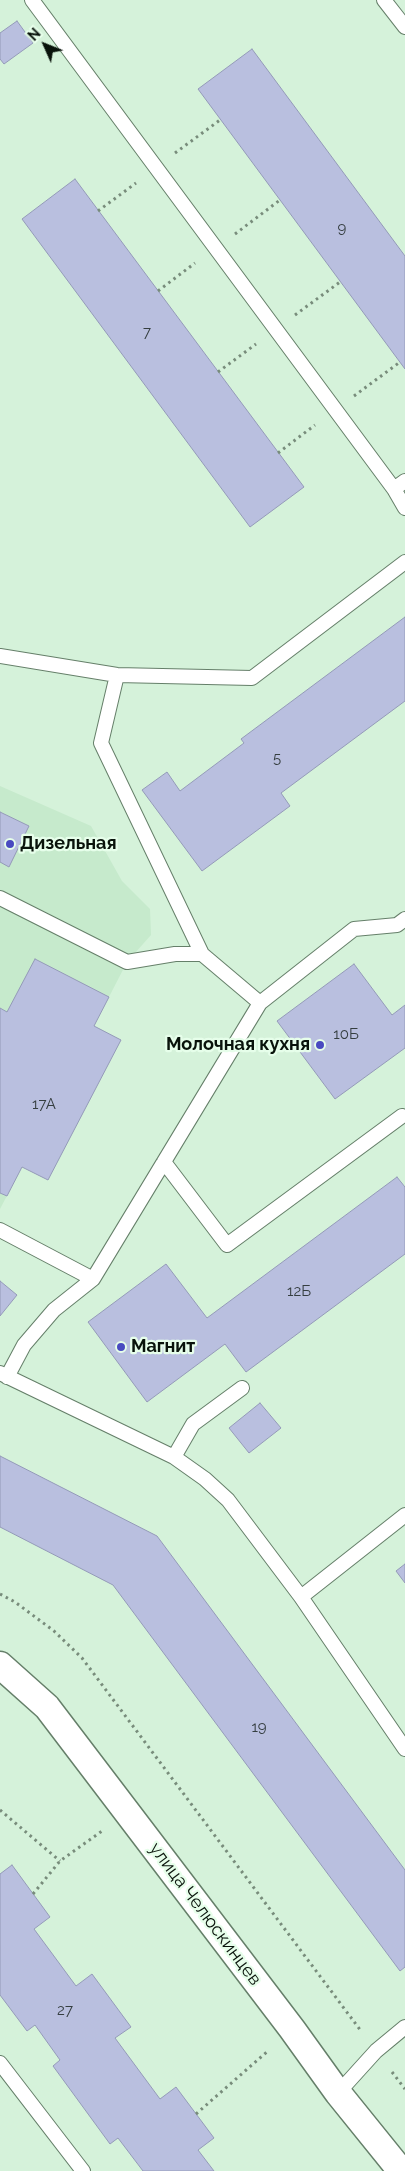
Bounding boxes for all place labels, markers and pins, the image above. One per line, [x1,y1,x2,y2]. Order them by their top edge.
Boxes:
place label: Дизельная [20,833,116,855]
marker: Дизельная [4,838,16,850]
place label: Молочная кухня [166,1034,310,1056]
marker: Молочная кухня [314,1039,326,1051]
place label: Магнит [131,1336,195,1358]
marker: Магнит [115,1341,127,1353]

